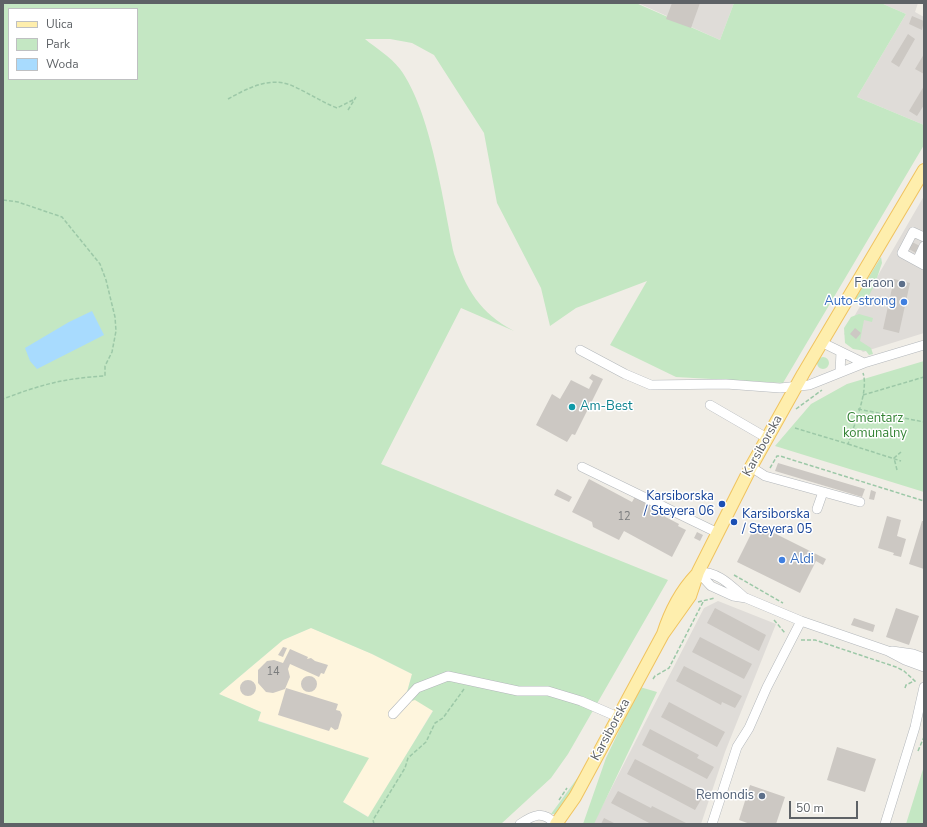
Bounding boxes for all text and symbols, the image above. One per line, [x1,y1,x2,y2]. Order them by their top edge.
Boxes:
legend [8,8,138,80]
text: Ulica [46,16,73,32]
text: Park [46,36,70,52]
text: Woda [46,56,79,72]
place label: Faraon [854,276,894,292]
marker: Faraon [897,279,907,289]
place label: Auto-strong [824,294,896,310]
marker: Auto-strong [899,297,909,307]
place label: Am-Best [580,399,633,415]
marker: Am-Best [567,402,577,412]
park label: Cmentarz komunalny [843,411,907,442]
street label: Karsiborska [740,413,786,479]
place label: Karsiborska / Steyera 06 [644,489,714,520]
marker: Karsiborska / Steyera 06 [717,499,727,509]
place label: Karsiborska / Steyera 05 [742,507,812,538]
house number: 12 [617,510,631,524]
marker: Karsiborska / Steyera 05 [729,517,739,527]
place label: Aldi [790,552,814,568]
marker: Aldi [777,555,787,565]
house number: 14 [266,665,280,679]
street label: Karsiborska [588,696,634,764]
place label: Remondis [696,788,754,804]
marker: Remondis [757,791,767,801]
scale bar [791,793,860,819]
text: 50 m [796,800,824,816]

